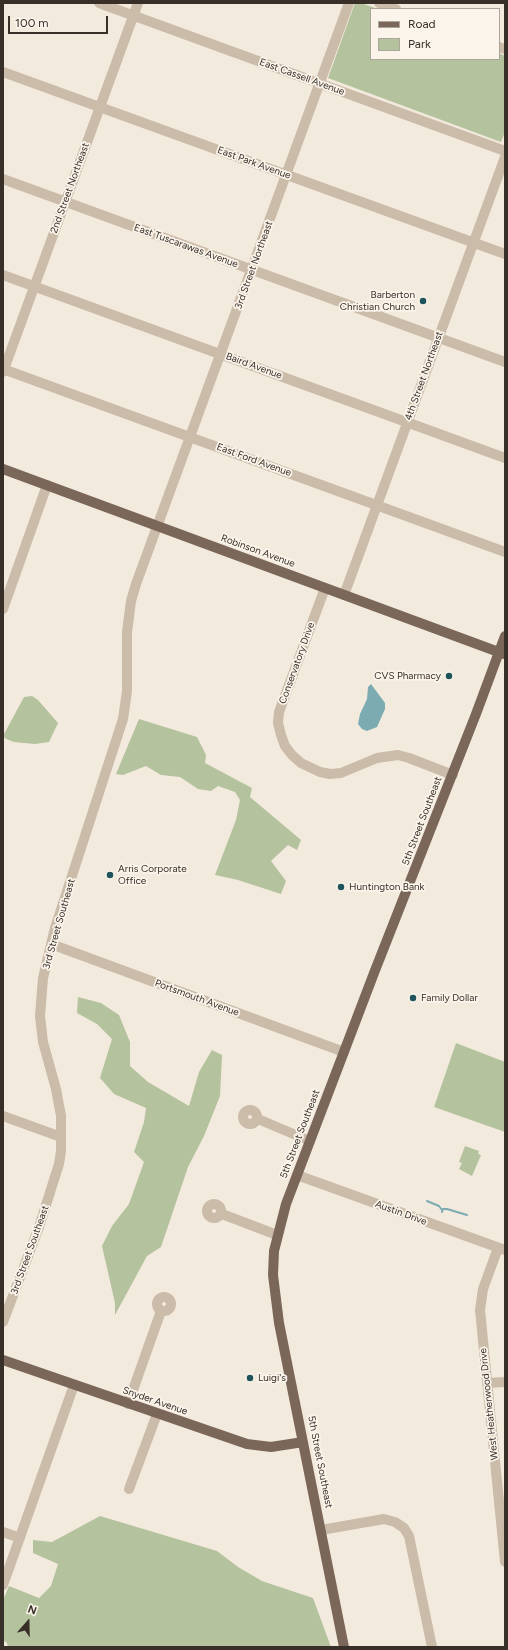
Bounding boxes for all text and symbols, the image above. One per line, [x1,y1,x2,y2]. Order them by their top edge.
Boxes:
scale bar [10,8,110,34]
legend [370,8,500,60]
text: 100 m [15,16,49,30]
text: Road [408,17,436,31]
text: Park [408,37,431,51]
street label: East Cassell Avenue [258,56,346,98]
street label: 2nd Street Northeast [48,141,92,235]
street label: East Park Avenue [216,144,292,182]
street label: 3rd Street Northeast [232,219,276,311]
street label: East Tuscarawas Avenue [132,222,240,270]
place label: Barberton Christian Church [340,289,415,312]
marker: Barberton Christian Church [418,296,428,306]
street label: 4th Street Northeast [402,330,446,422]
street label: Baird Avenue [224,350,284,382]
street label: East Ford Avenue [215,441,293,479]
street label: Robinson Avenue [219,532,297,570]
street label: Conservatory Drive [277,621,317,705]
place label: CVS Pharmacy [374,670,441,682]
marker: CVS Pharmacy [444,671,454,681]
street label: 5th Street Southeast [400,775,444,867]
place label: Arris Corporate Office [118,863,187,886]
marker: Arris Corporate Office [105,870,115,880]
street label: 3rd Street Southeast [40,877,78,971]
place label: Huntington Bank [349,881,424,893]
marker: Huntington Bank [336,882,346,892]
street label: Portsmouth Avenue [153,977,241,1019]
place label: Family Dollar [421,992,478,1004]
marker: Family Dollar [408,993,418,1003]
street label: 5th Street Southeast [278,1088,322,1180]
street label: Austin Drive [373,1198,429,1228]
street label: 3rd Street Southeast [8,1204,52,1296]
street label: West Heatherwood Drive [477,1347,501,1461]
place label: Luigi's [258,1372,286,1384]
marker: Luigi's [245,1373,255,1383]
street label: Snyder Avenue [121,1384,189,1418]
street label: 5th Street Southeast [305,1415,335,1509]
north arrow [8,1602,48,1642]
text: N [26,1603,38,1618]

